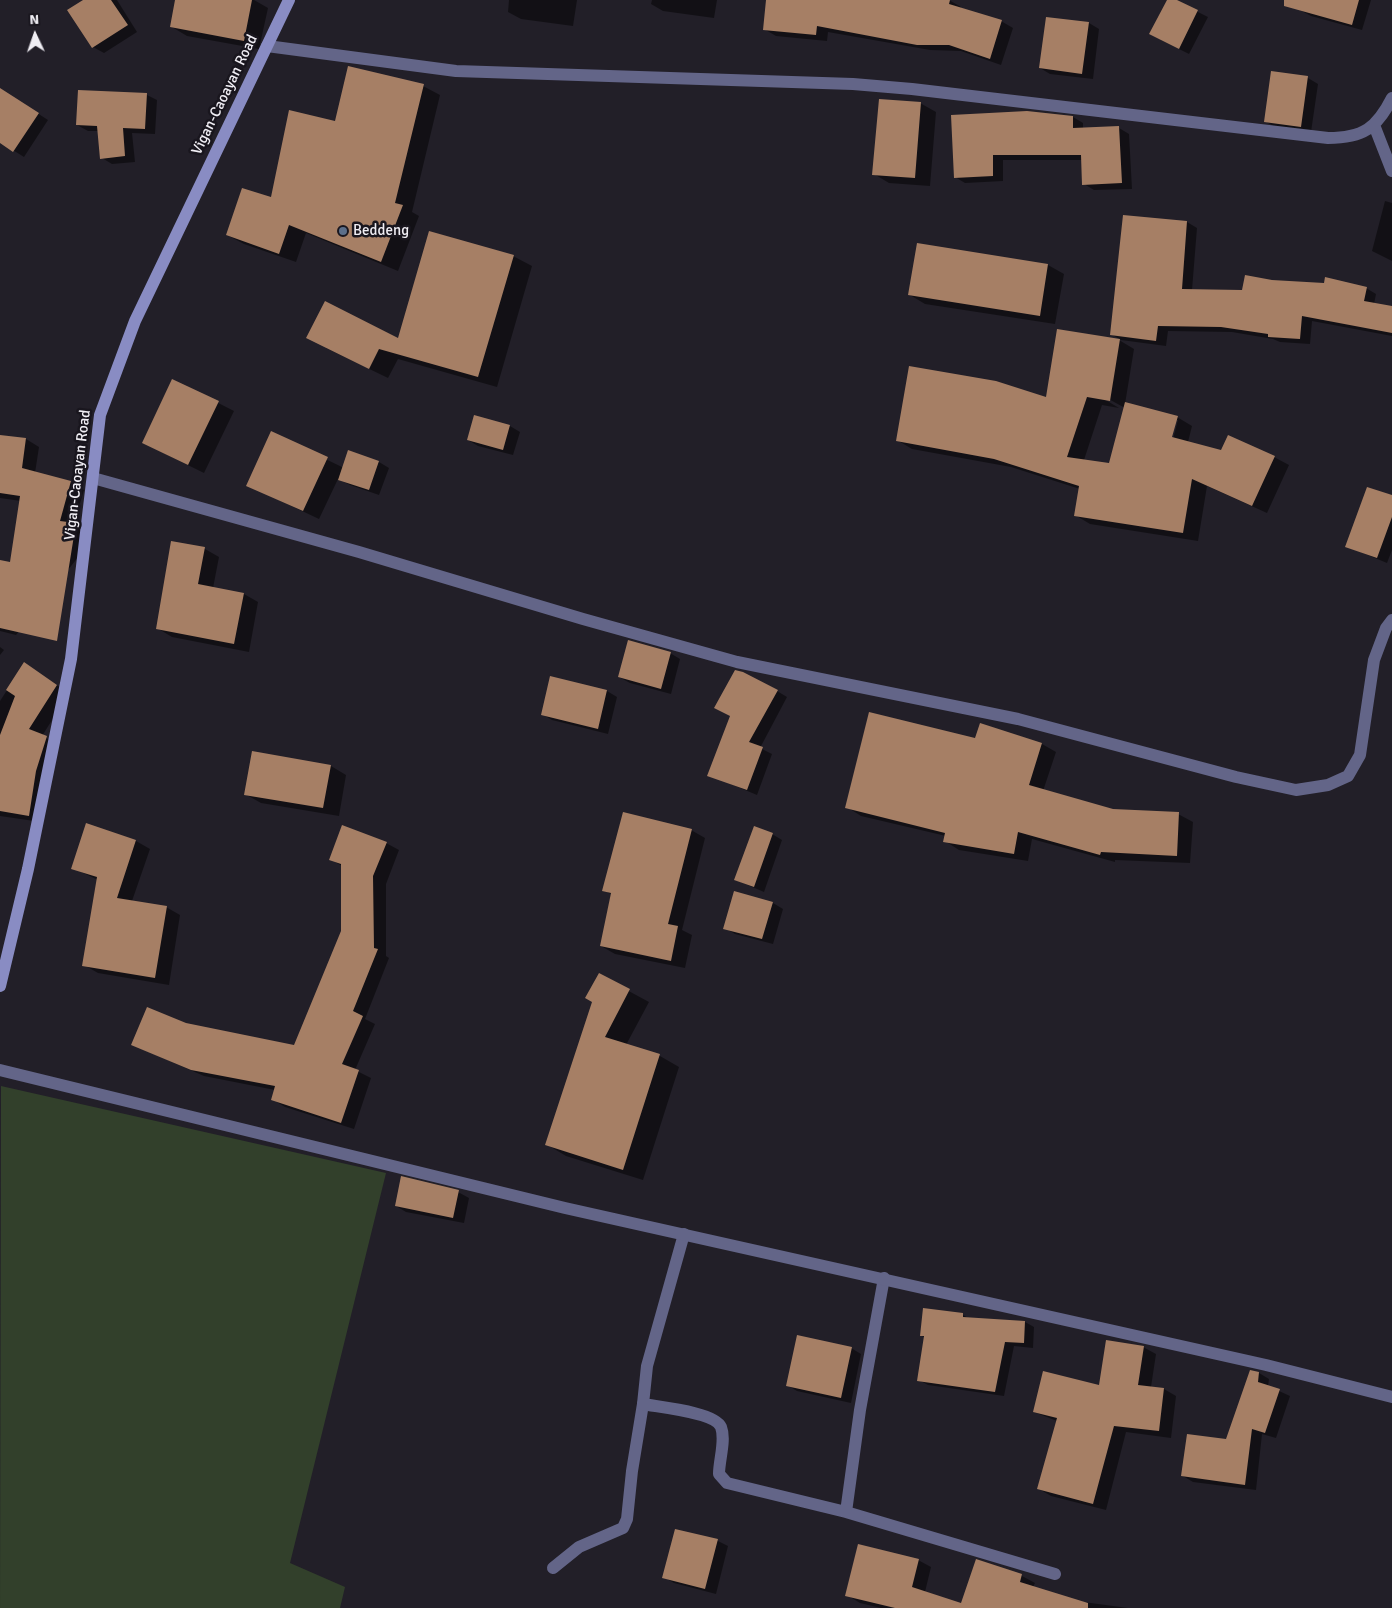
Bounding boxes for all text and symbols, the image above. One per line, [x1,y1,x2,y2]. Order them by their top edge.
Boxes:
north arrow [10,10,60,60]
text: N [29,11,40,28]
street label: Vigan-Caoayan Road [188,32,262,158]
place label: Beddeng [353,222,409,240]
marker: Beddeng [337,225,349,237]
street label: Vigan-Caoayan Road [61,409,95,541]

